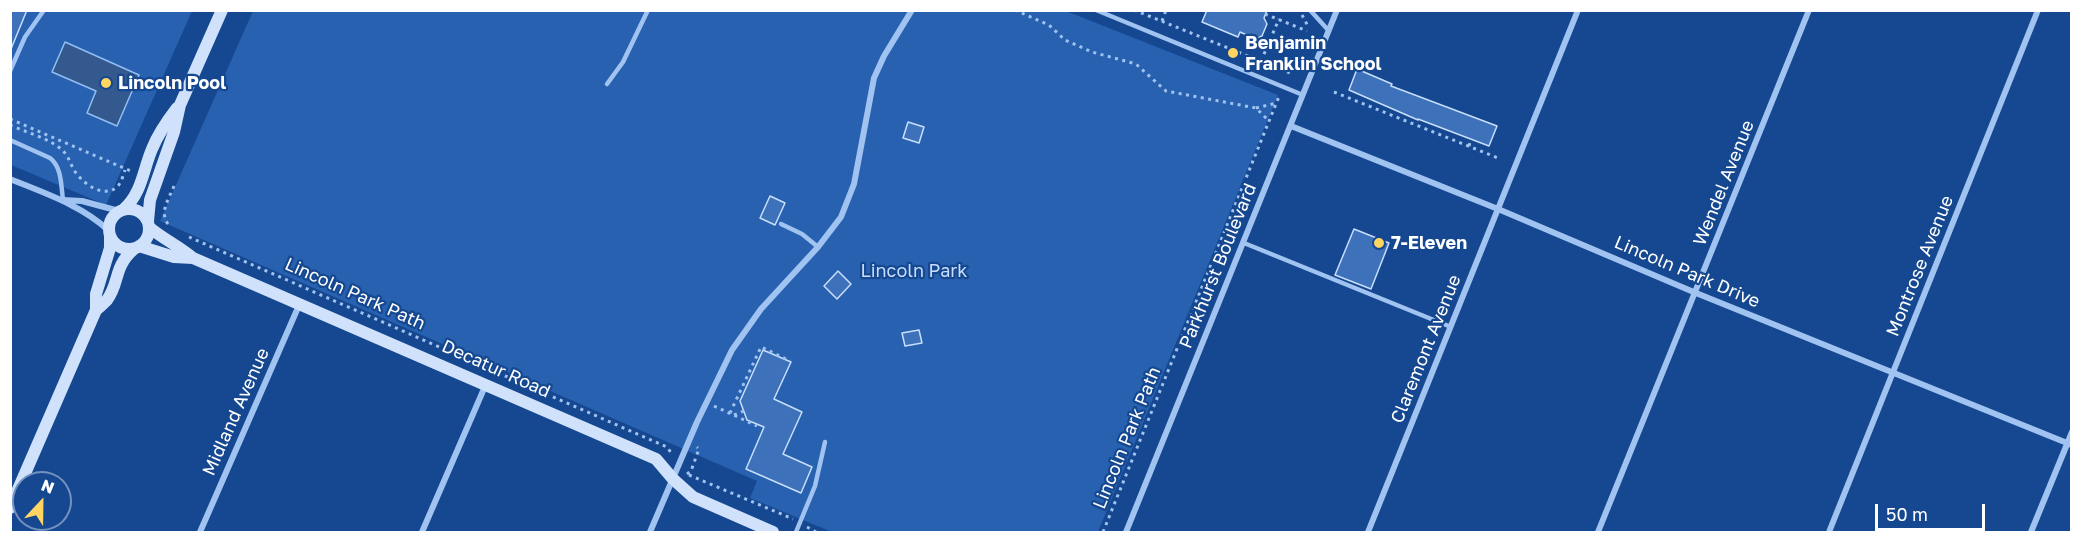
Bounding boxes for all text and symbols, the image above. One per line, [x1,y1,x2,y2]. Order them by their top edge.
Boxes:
place label: Benjamin Franklin School [1245,32,1382,74]
marker: Benjamin Franklin School [1226,46,1240,60]
place label: Lincoln Pool [118,72,226,94]
marker: Lincoln Pool [99,76,113,90]
street label: Wendel Avenue [1689,117,1759,249]
street label: Parkhurst Boulevard [1175,180,1261,352]
street label: Montrose Avenue [1882,192,1958,340]
place label: 7-Eleven [1391,232,1467,254]
street label: Lincoln Park Drive [1611,232,1763,312]
marker: 7-Eleven [1372,236,1386,250]
street label: Lincoln Park Path [281,253,429,335]
park label: Lincoln Park [860,260,968,282]
street label: Claremont Avenue [1386,272,1466,426]
street label: Decatur Road [438,335,554,403]
street label: Midland Avenue [198,345,274,479]
street label: Lincoln Park Path [1089,364,1165,512]
north arrow [12,471,72,531]
text: N [39,475,57,498]
scale bar [1878,492,1988,530]
text: 50 m [1886,503,1928,525]

